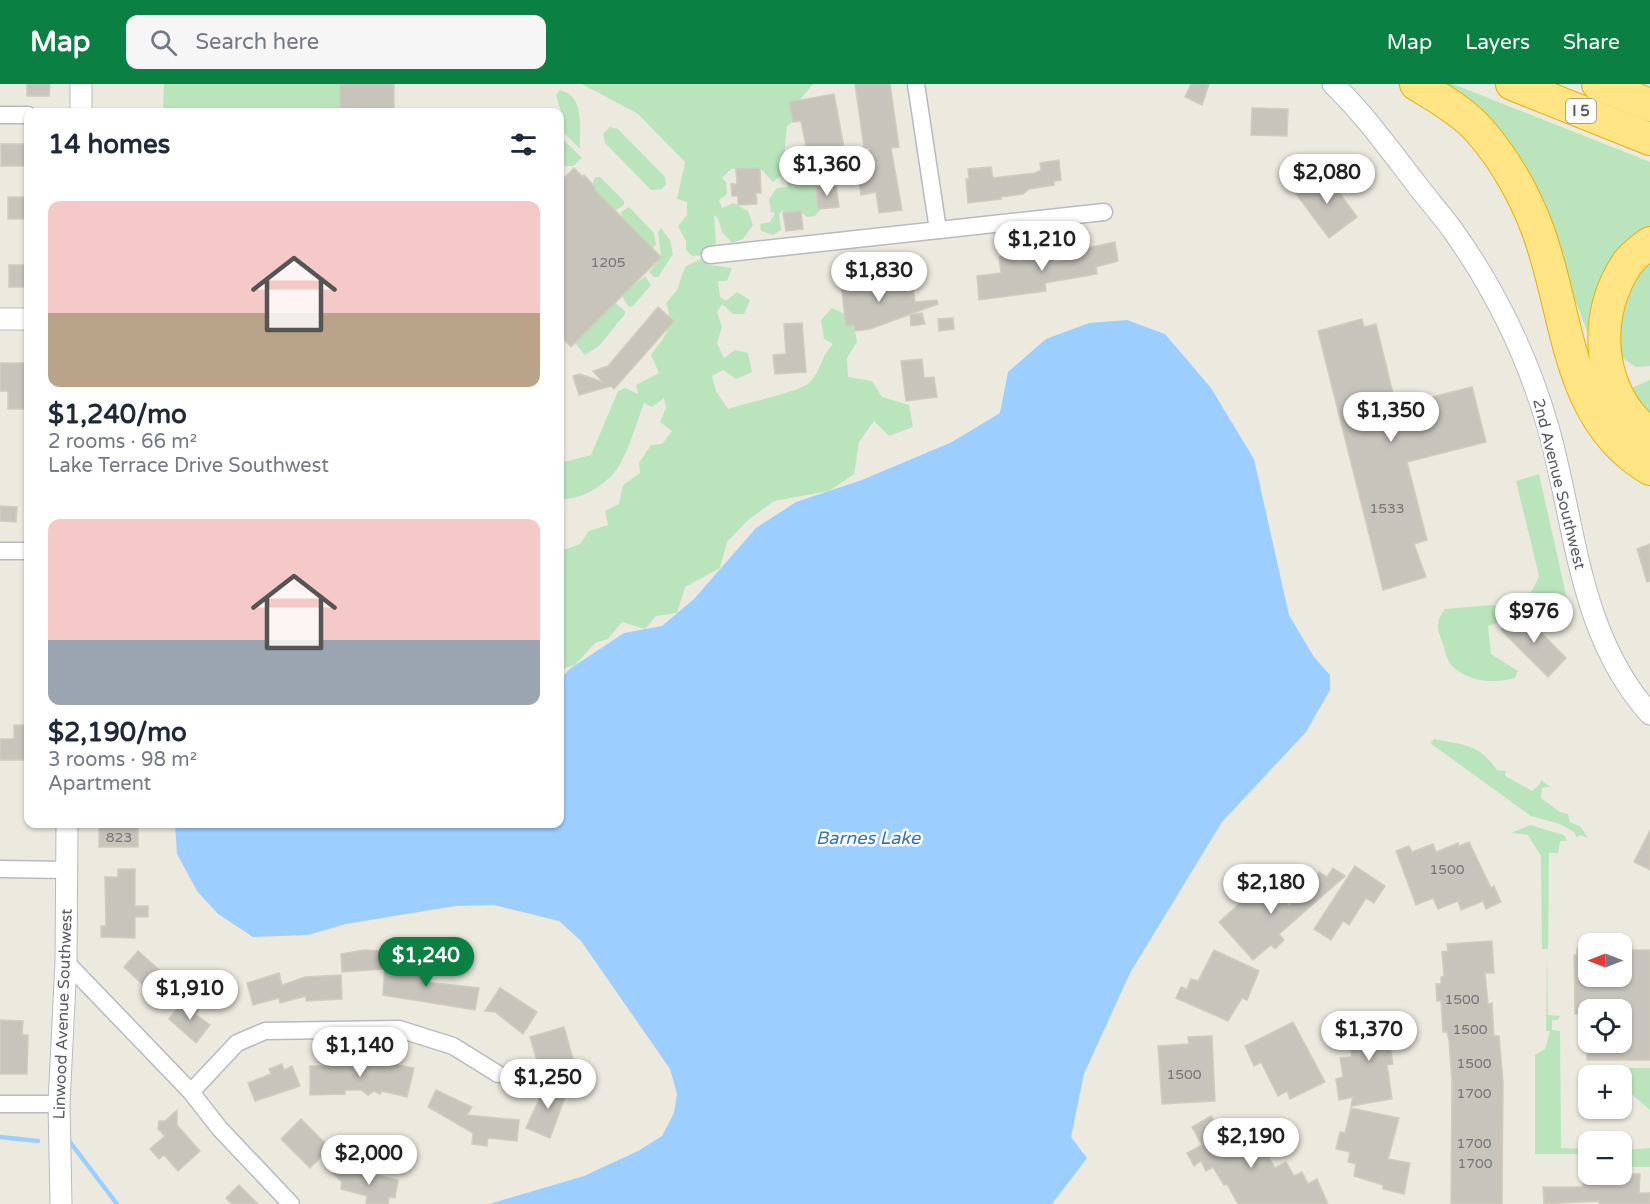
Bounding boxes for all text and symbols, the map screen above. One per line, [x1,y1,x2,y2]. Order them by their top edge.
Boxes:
search box [126,15,546,69]
text: Map [30,25,90,59]
icon: search [147,26,180,59]
text: Search here [195,29,319,55]
text: Map [1387,30,1432,55]
text: Layers [1465,30,1530,55]
text: Share [1563,30,1620,55]
road number: I 5 [1566,99,1596,123]
icon: filters [507,128,540,161]
text: 14 homes [48,129,170,160]
pin: $1,360 [778,146,876,197]
text: $1,360 [793,153,861,177]
pin: $2,080 [1278,154,1376,205]
text: $2,080 [1293,161,1361,185]
pin: $1,210 [993,221,1091,272]
text: $1,210 [1008,228,1076,252]
icon: home [240,240,348,348]
pin: $1,830 [830,252,928,303]
house number: 1205 [590,254,626,271]
text: $1,830 [845,259,913,283]
pin: $1,350 [1342,392,1440,443]
street label: 2nd Avenue Southwest [1528,396,1590,572]
text: $1,240/mo [48,399,187,430]
text: $1,350 [1357,399,1425,423]
text: 2 rooms · 66 m² [48,430,197,454]
text: Lake Terrace Drive Southwest [48,454,329,478]
house number: 1533 [1369,500,1405,517]
icon: home [240,558,348,666]
pin: $976 [1498,593,1570,644]
text: $976 [1509,600,1559,624]
text: $2,190/mo [48,717,187,748]
text: 3 rooms · 98 m² [48,748,197,772]
text: Apartment [48,772,151,796]
water label: Barnes Lake [816,827,921,849]
house number: 823 [106,829,132,846]
house number: 1500 [1429,861,1465,878]
pin: $2,180 [1222,864,1320,915]
text: $2,180 [1237,871,1305,895]
street label: Linwood Avenue Southwest [49,908,77,1120]
north arrow [1578,933,1632,987]
map controls [1578,933,1632,1185]
pin: $1,240 [377,937,475,988]
text: $1,240 [392,944,460,968]
pin: $1,910 [141,970,239,1021]
text: $1,910 [156,977,224,1001]
house number: 1500 [1444,991,1480,1008]
button: locate [1578,999,1632,1053]
pin: $1,370 [1320,1011,1418,1062]
text: $1,370 [1335,1018,1403,1042]
house number: 1500 [1452,1021,1488,1038]
pin: $1,140 [311,1027,409,1078]
text: $1,140 [326,1034,394,1058]
house number: 1500 [1456,1055,1492,1072]
pin: $1,250 [499,1059,597,1110]
button: + [1578,1065,1632,1119]
text: $1,250 [514,1066,582,1090]
house number: 1500 [1166,1066,1202,1083]
house number: 1700 [1456,1085,1492,1102]
pin: $2,190 [1202,1118,1300,1169]
text: $2,190 [1217,1125,1285,1149]
button: − [1578,1131,1632,1185]
pin: $2,000 [320,1135,418,1186]
house number: 1700 [1456,1135,1492,1152]
text: $2,000 [335,1142,403,1166]
house number: 1700 [1457,1155,1493,1172]

